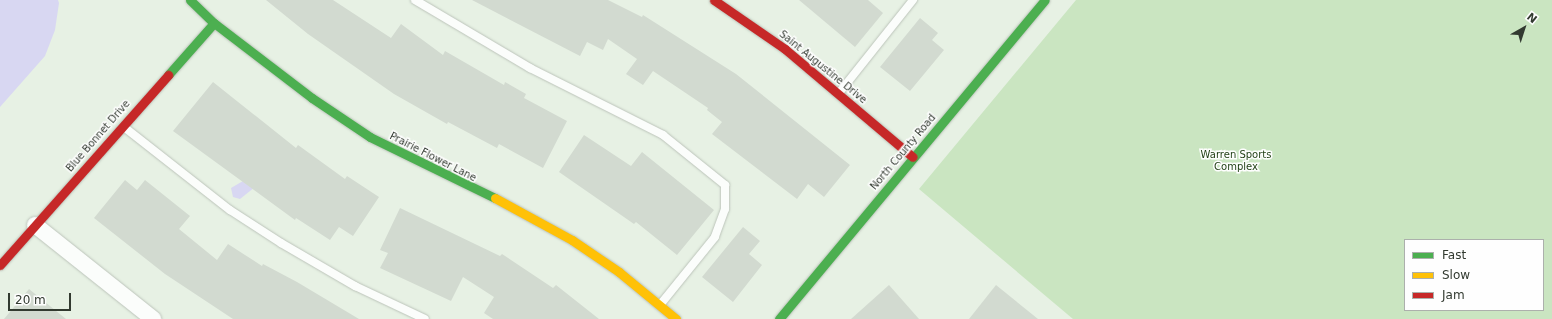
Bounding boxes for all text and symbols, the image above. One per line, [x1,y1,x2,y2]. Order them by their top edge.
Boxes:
north arrow [1504,8,1544,48]
text: N [1524,10,1540,26]
street label: Saint Augustine Drive [777,28,869,106]
street label: Blue Bonnet Drive [64,98,132,174]
street label: North County Road [868,112,938,192]
street label: Prairie Flower Lane [388,130,478,184]
park label: Warren Sports Complex [1201,148,1271,172]
legend [1404,239,1544,311]
text: Fast [1442,248,1466,262]
text: Slow [1442,268,1470,282]
scale bar [10,285,73,311]
text: Jam [1442,288,1465,302]
text: 20 m [15,293,46,307]

